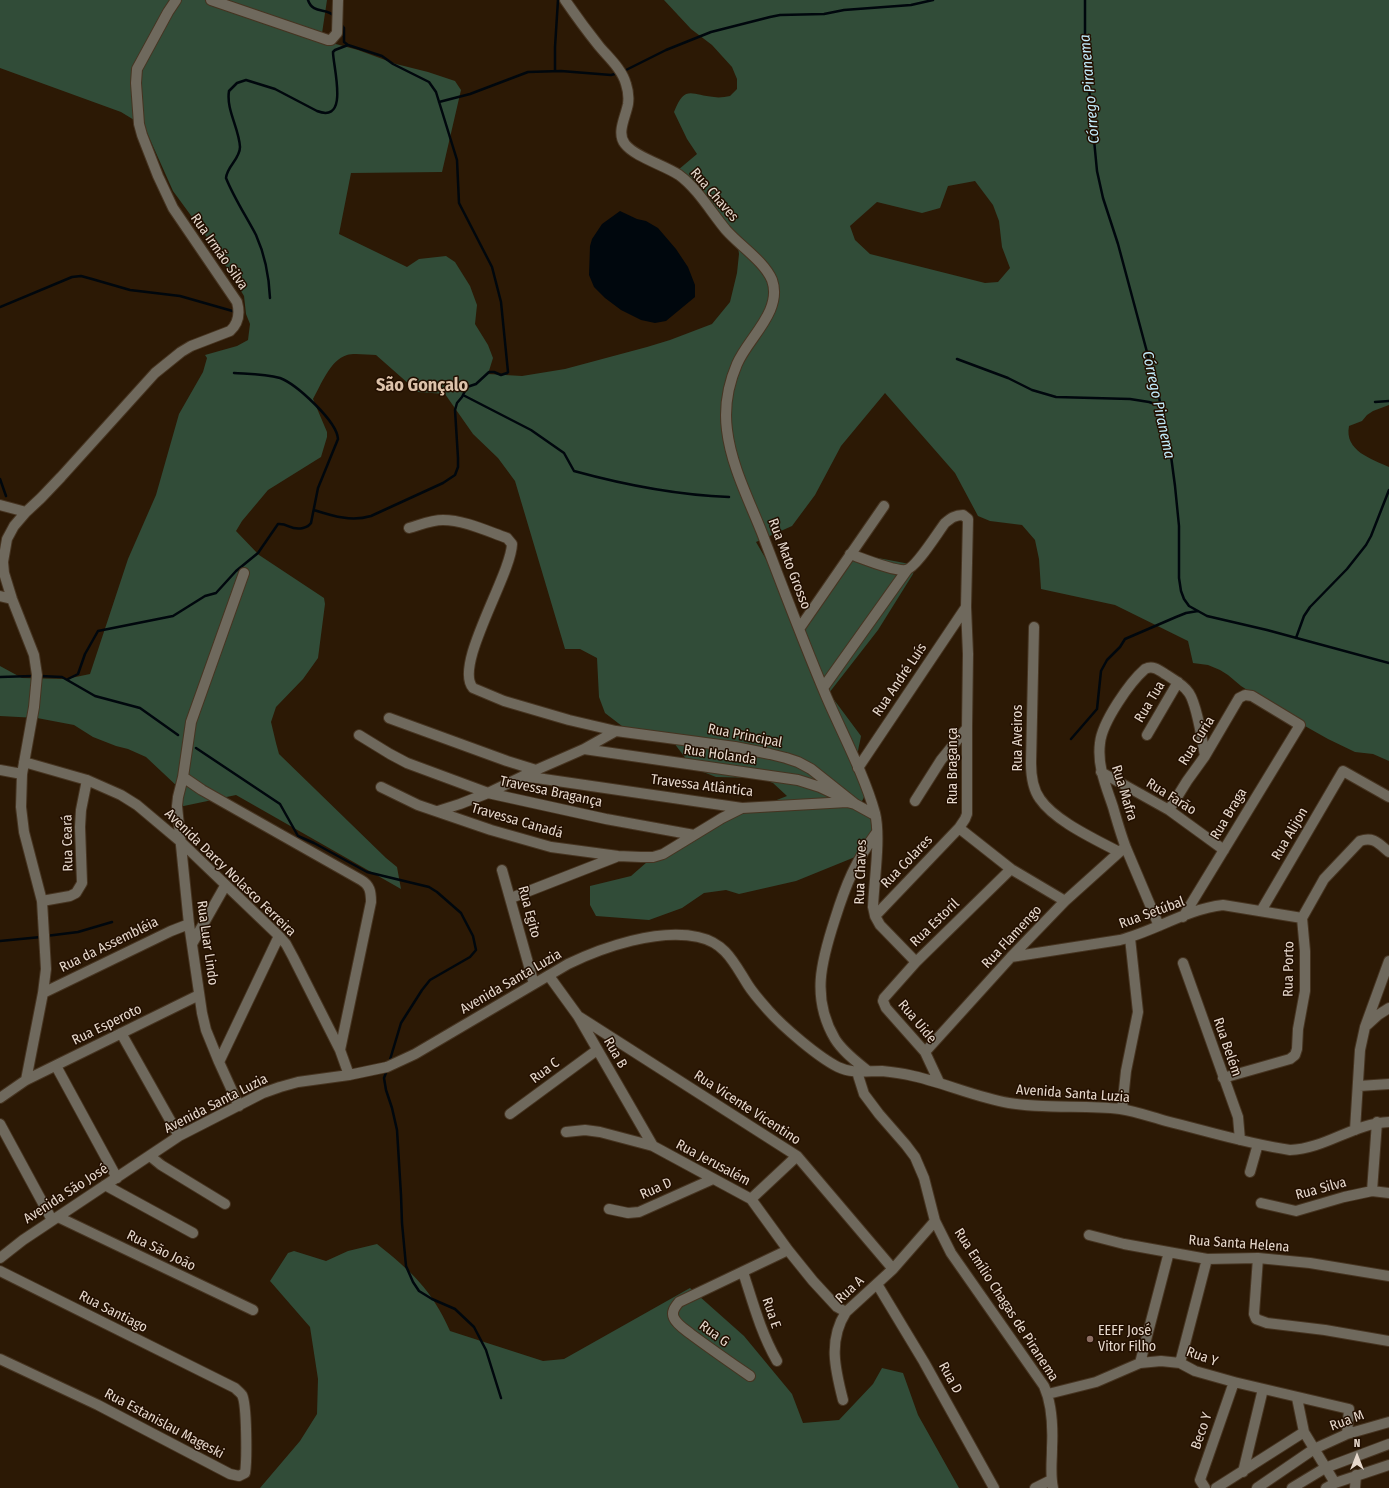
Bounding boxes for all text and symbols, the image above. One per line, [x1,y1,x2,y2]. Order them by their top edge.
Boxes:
water label: Córrego Piranema [1076,34,1104,144]
street label: Rua Chaves [686,165,742,225]
street label: Rua Irmão Silva [187,211,251,293]
water label: Córrego Piranema [1138,350,1178,460]
district label: São Gonçalo [376,375,468,397]
street label: Rua Mato Grosso [764,516,814,612]
street label: Rua André Luís [869,640,931,720]
street label: Rua Tua [1131,678,1169,726]
street label: Rua Aveiros [1010,705,1026,771]
street label: Rua Curia [1175,713,1219,769]
street label: Rua Principal [706,721,784,751]
street label: Rua Bragança [945,727,961,805]
street label: Rua Holanda [683,742,757,768]
street label: Rua Mafra [1108,763,1140,823]
street label: Travessa Atlântica [650,771,754,801]
street label: Travessa Bragança [498,773,604,811]
street label: Rua Farão [1143,775,1199,819]
street label: Rua Braga [1207,785,1251,843]
street label: Travessa Canadá [469,800,565,842]
street label: Rua Alijon [1268,805,1312,863]
street label: Avenida Darcy Nolasco Ferreira [161,806,299,940]
street label: Rua Ceará [59,814,77,872]
street label: Rua Colares [878,832,936,892]
street label: Rua Chaves [851,839,871,905]
street label: Rua Egito [514,884,544,940]
street label: Rua Setúbal [1117,893,1187,933]
street label: Rua Estoril [907,896,963,950]
street label: Rua Luar Lindo [193,900,221,986]
street label: Rua Flamengo [978,902,1046,972]
street label: Rua da Assembléia [57,914,161,976]
street label: Rua Porto [1280,941,1298,997]
street label: Avenida Santa Luzia [457,946,565,1018]
street label: Rua Uide [894,997,940,1047]
street label: Rua Esperoto [69,1001,145,1049]
street label: Rua Belém [1209,1015,1245,1079]
street label: Rua B [600,1035,630,1071]
street label: Rua C [527,1055,563,1087]
street label: Rua Vicente Vicentino [690,1067,804,1149]
street label: Avenida Santa Luzia [161,1071,271,1137]
street label: Avenida Santa Luzia [1016,1082,1130,1106]
street label: Rua Jerusalém [673,1136,753,1190]
street label: Avenida São José [21,1160,111,1228]
street label: Rua Silva [1294,1174,1348,1204]
street label: Rua D [637,1175,675,1203]
street label: Rua Emílio Chagas de Piranema [950,1225,1062,1385]
street label: Rua São João [124,1227,198,1275]
street label: Rua Santa Helena [1188,1232,1290,1256]
street label: Rua A [832,1273,868,1307]
street label: Rua Santiago [76,1288,150,1336]
street label: Rua E [758,1295,784,1331]
street label: Rua G [696,1317,732,1351]
place label: EEEF José Vitor Filho [1098,1323,1156,1356]
marker: EEEF José Vitor Filho [1085,1334,1095,1344]
street label: Rua Y [1184,1344,1220,1370]
street label: Rua D [935,1359,965,1397]
street label: Rua Estanislau Mageski [101,1385,227,1463]
street label: Rua M [1328,1407,1366,1435]
street label: Beco Y [1188,1410,1216,1452]
north arrow [1337,1436,1377,1476]
text: N [1354,1437,1360,1450]

